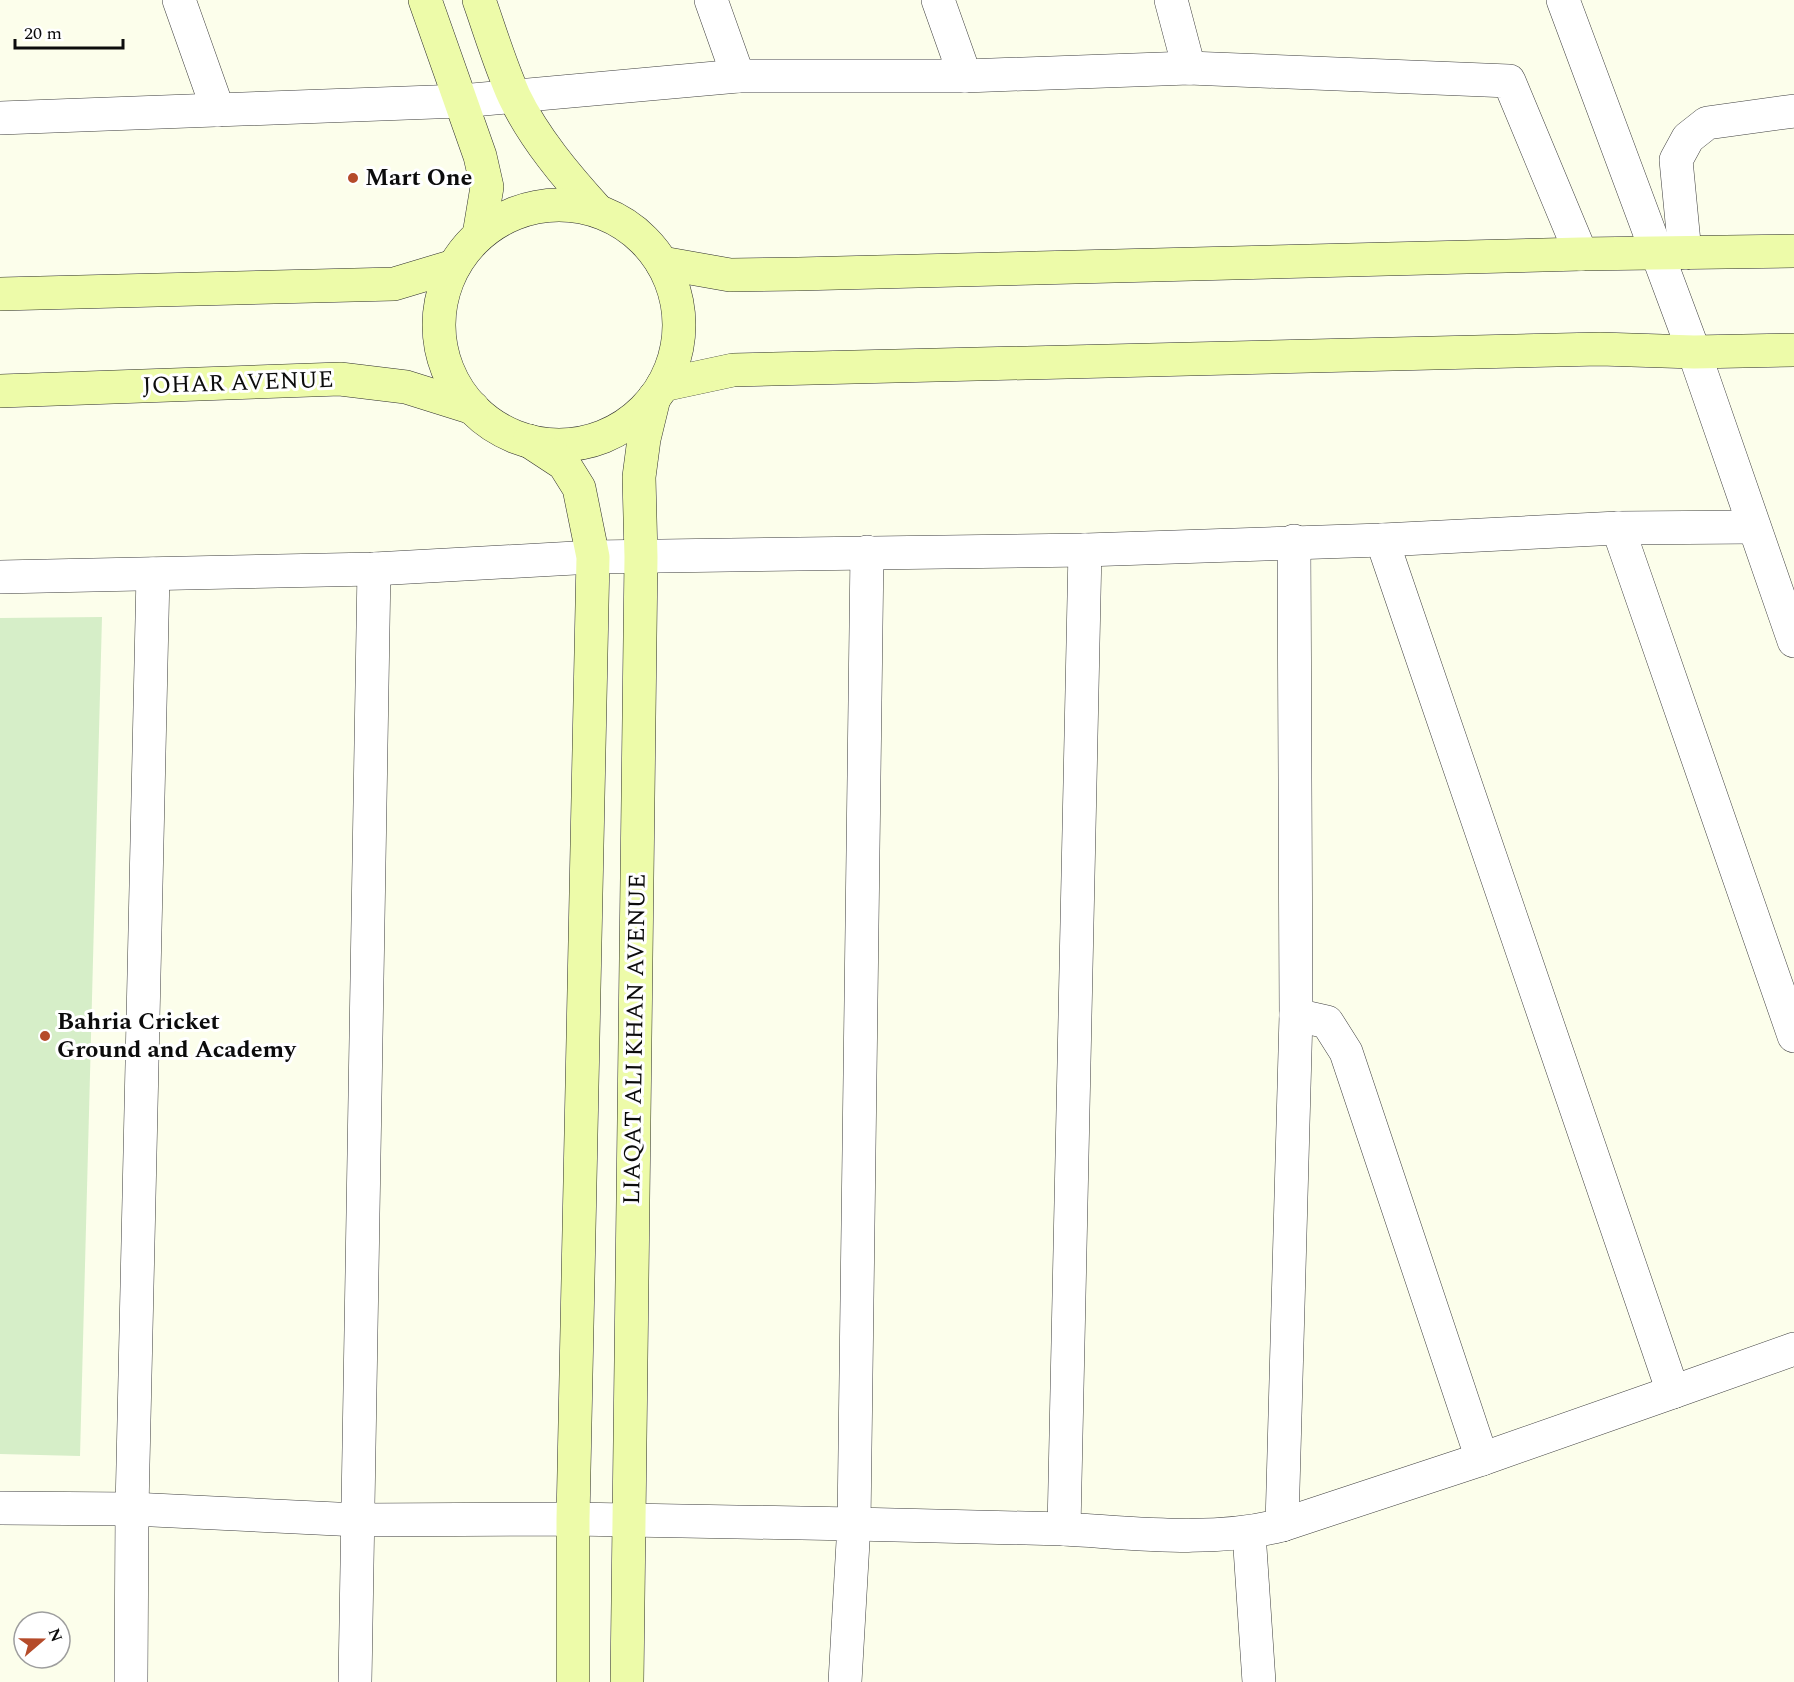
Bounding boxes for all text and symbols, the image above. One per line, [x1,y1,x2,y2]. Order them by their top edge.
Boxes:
scale bar [15,12,123,50]
text: 20 m [24,20,62,47]
place label: Mart One [365,160,472,196]
marker: Mart One [346,171,360,185]
street label: JOHAR AVENUE [142,362,334,404]
street label: LIAQAT ALI KHAN AVENUE [614,873,656,1205]
place label: Bahria Cricket Ground and Academy [57,1004,297,1068]
marker: Bahria Cricket Ground and Academy [38,1029,52,1043]
north arrow [12,1610,72,1670]
text: N [42,1625,69,1645]

